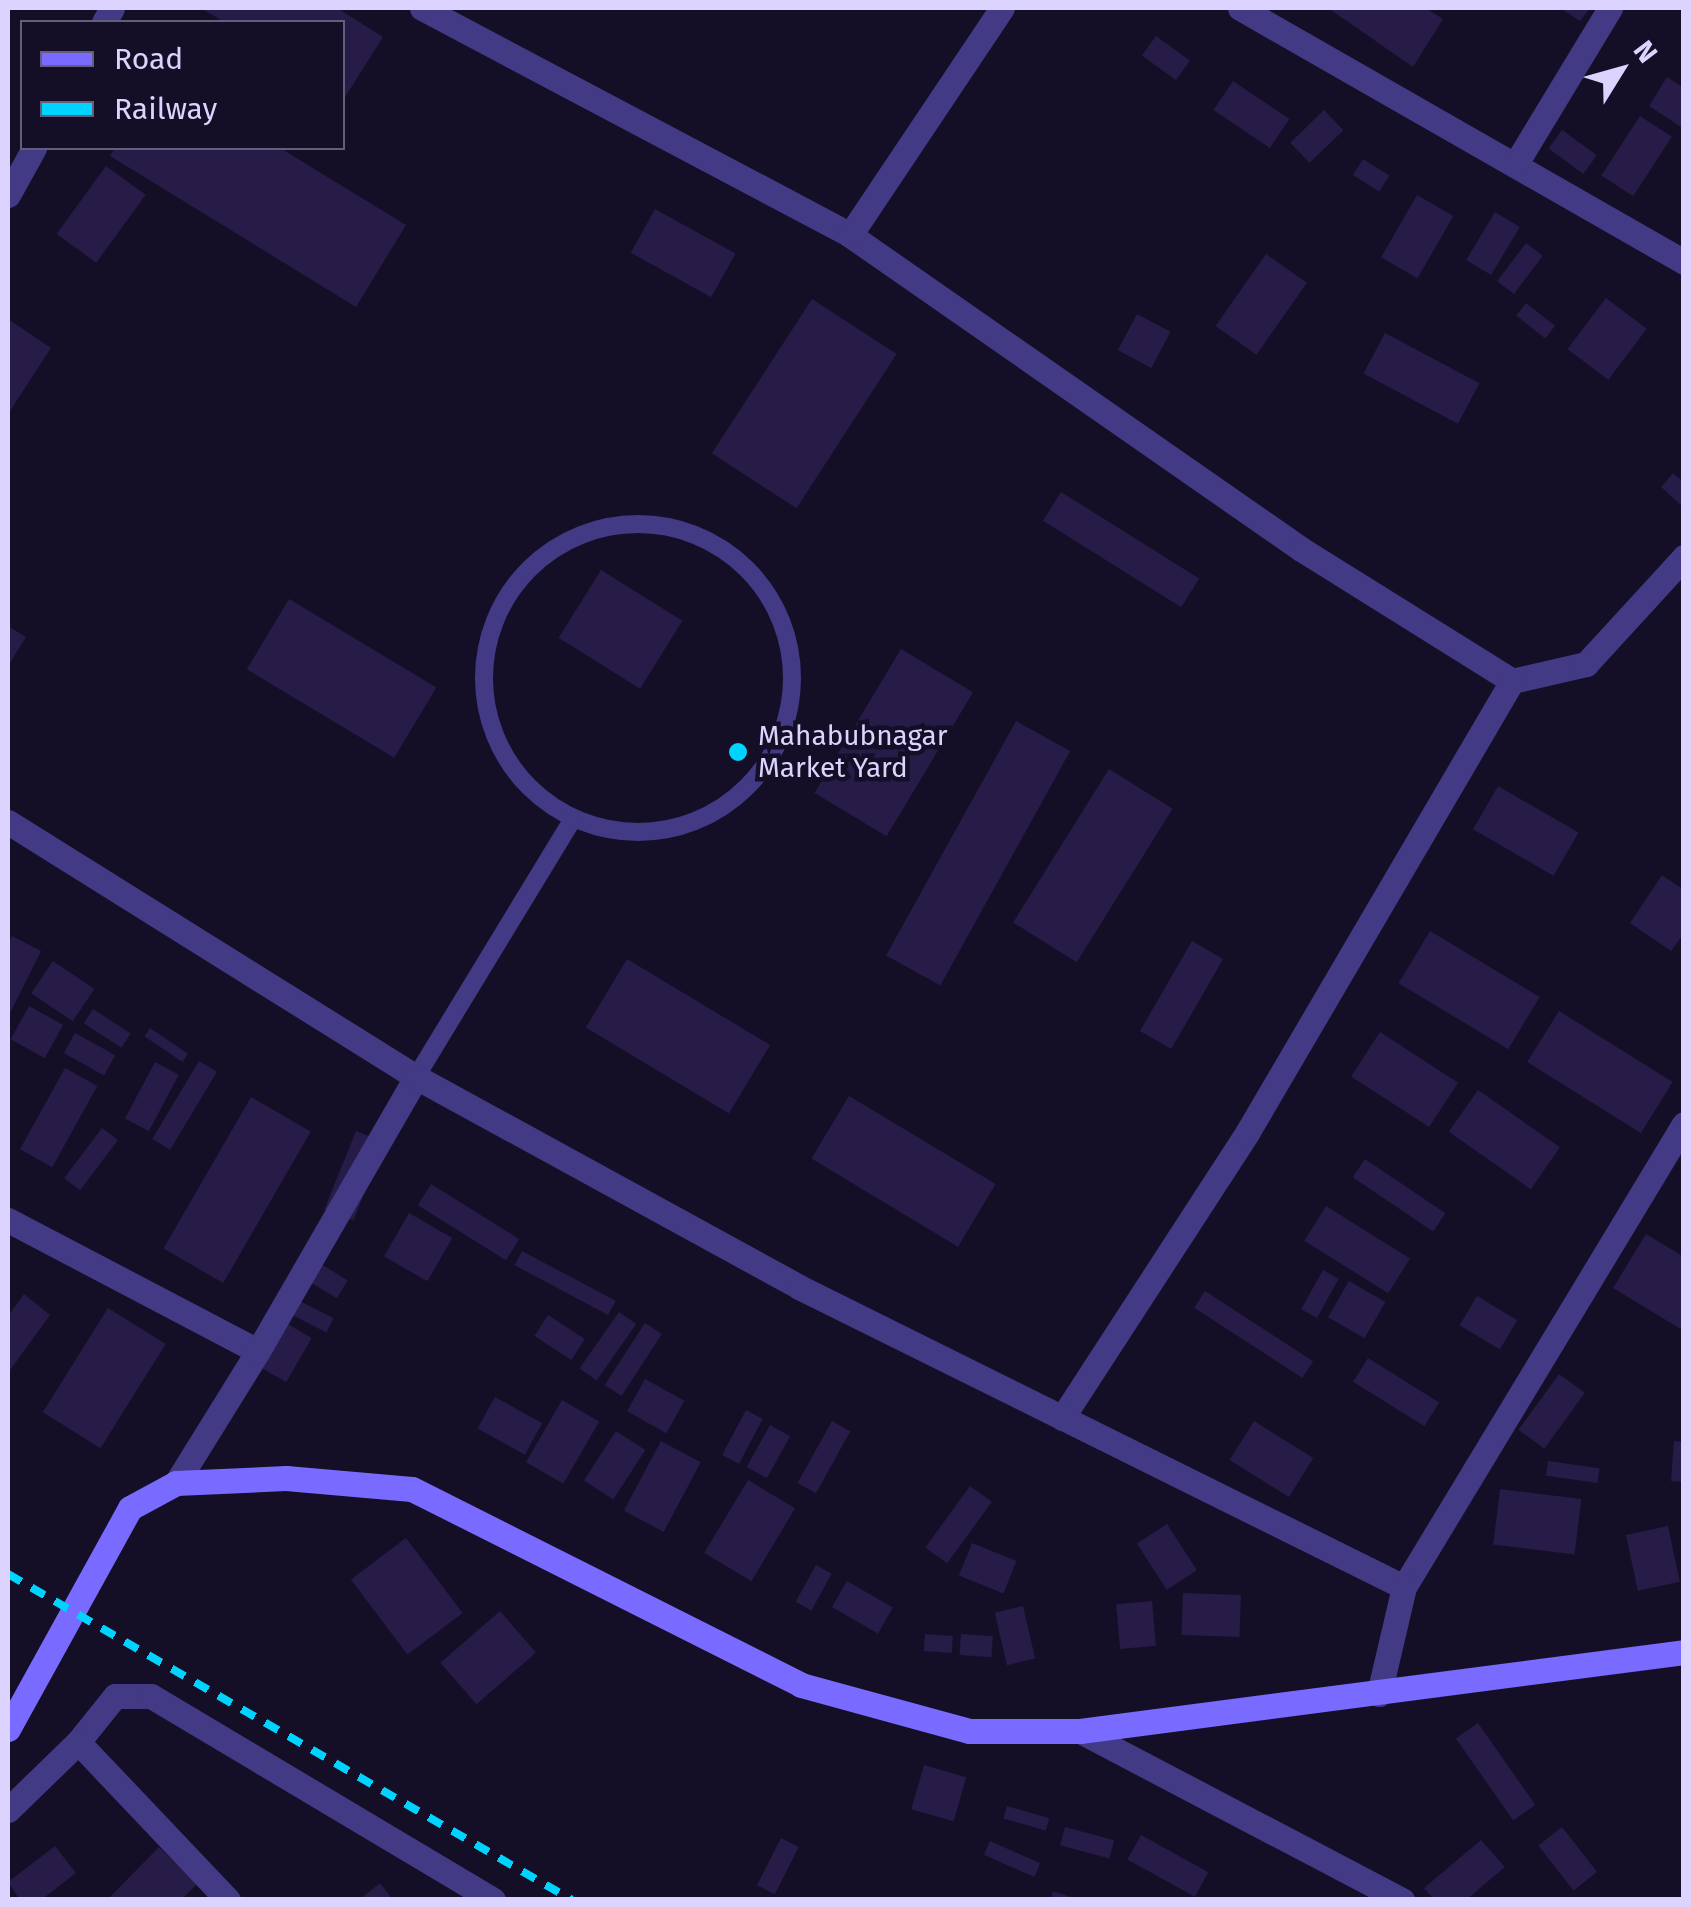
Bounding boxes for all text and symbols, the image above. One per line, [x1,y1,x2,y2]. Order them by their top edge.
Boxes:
legend [20,20,345,150]
north arrow [1571,20,1671,120]
text: N [1627,34,1664,69]
text: Road [114,41,183,77]
text: Railway [114,91,217,127]
place label: Mahabubnagar Market Yard [758,719,948,785]
marker: Mahabubnagar Market Yard [727,741,749,763]

